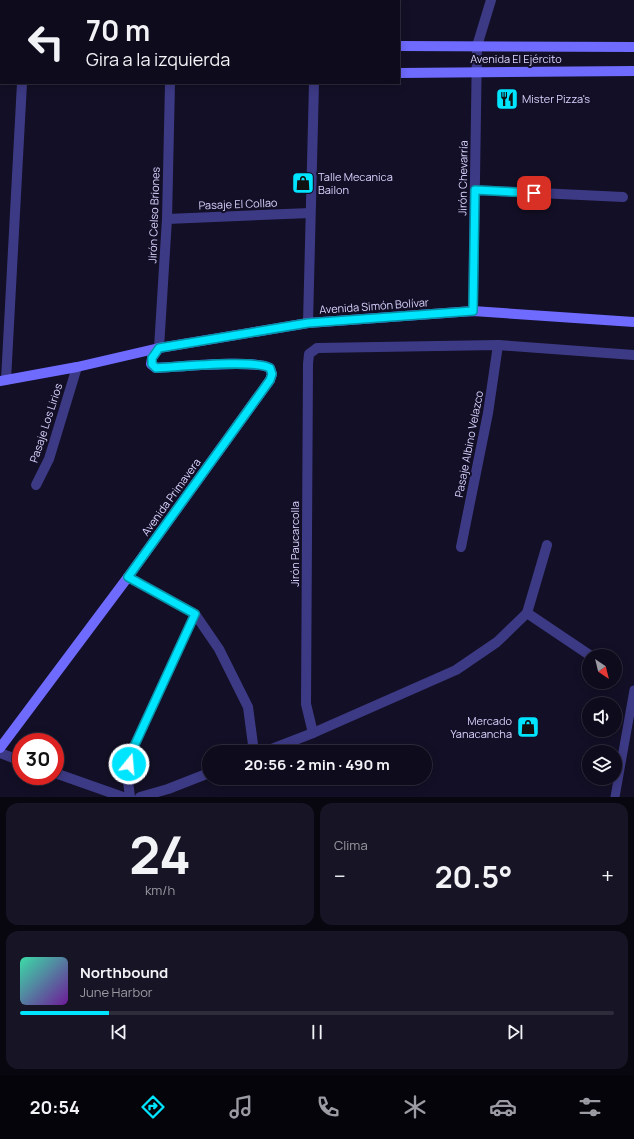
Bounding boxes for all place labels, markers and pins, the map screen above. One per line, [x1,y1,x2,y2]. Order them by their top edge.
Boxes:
restaurant icon: Mister Pizza's [494,86,520,112]
place label: Mister Pizza's [522,91,590,106]
place label: Talle Mecanica Bailon [318,169,393,197]
shop icon: Talle Mecanica Bailon [290,170,316,196]
pin [517,176,551,210]
place label: Mercado Yanacancha [451,713,512,741]
shop icon: Mercado Yanacancha [515,714,541,740]

